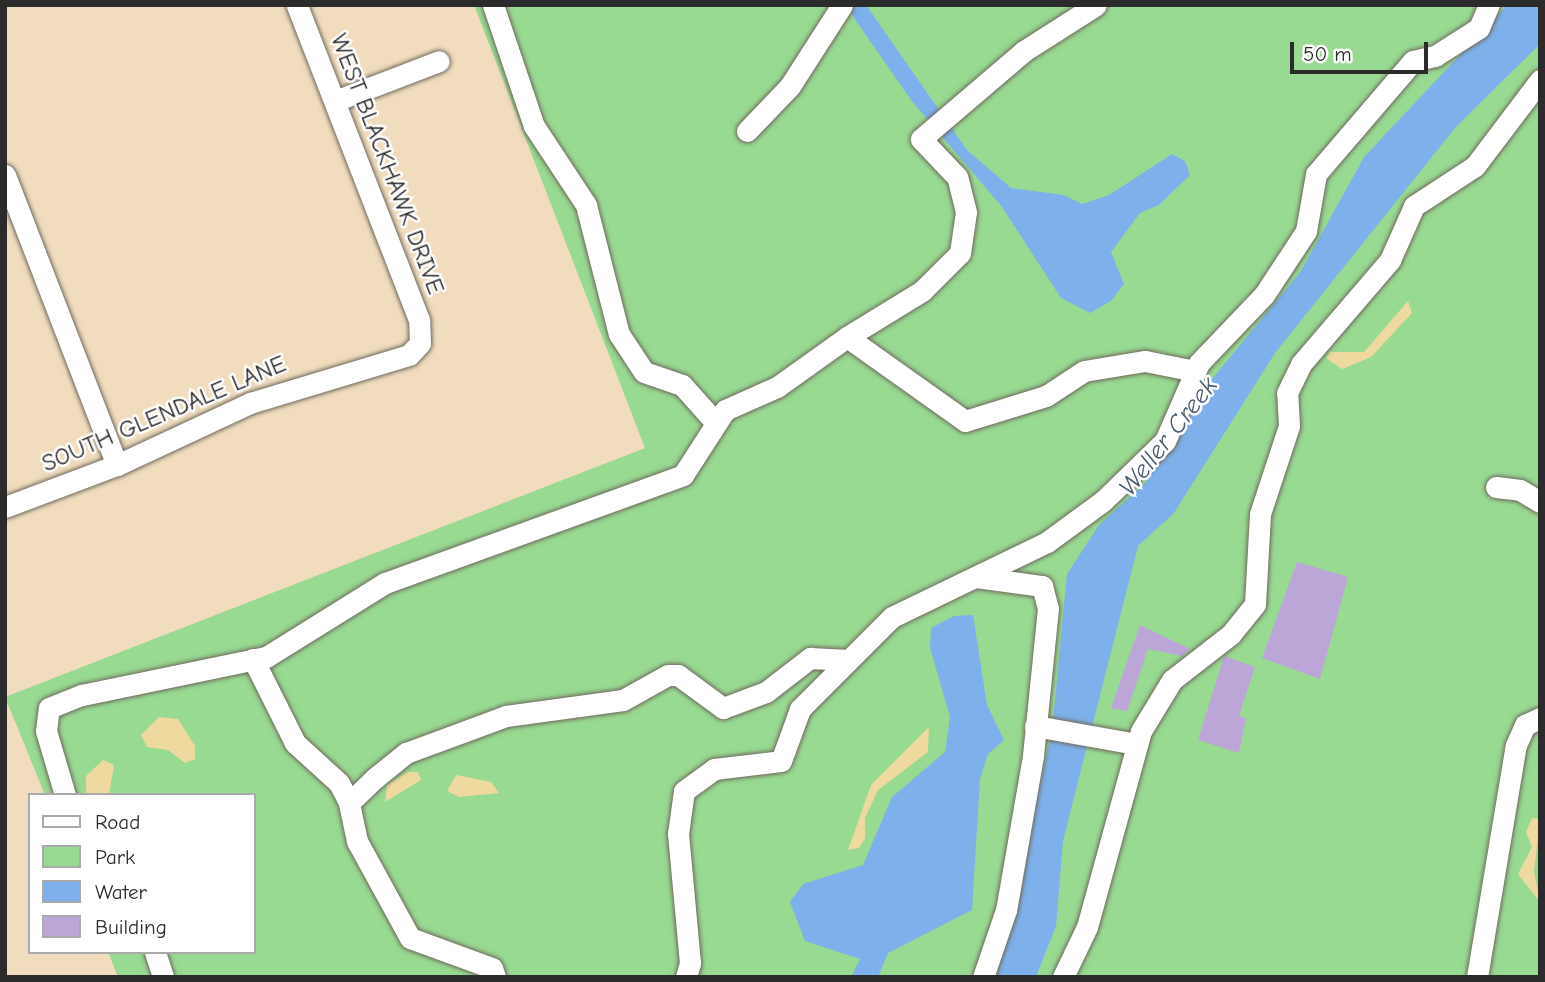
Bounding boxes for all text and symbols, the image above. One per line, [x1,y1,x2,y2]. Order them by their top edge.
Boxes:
scale bar [1293,28,1431,72]
street label: WEST BLACKHAWK DRIVE [324,30,450,298]
text: 50 m [1303,42,1352,66]
street label: SOUTH GLENDALE LANE [38,349,290,479]
water label: Weller Creek [1113,371,1225,503]
legend [28,793,256,954]
text: Road [95,810,140,834]
text: Park [95,845,135,869]
text: Water [95,880,147,904]
text: Building [95,915,167,939]

